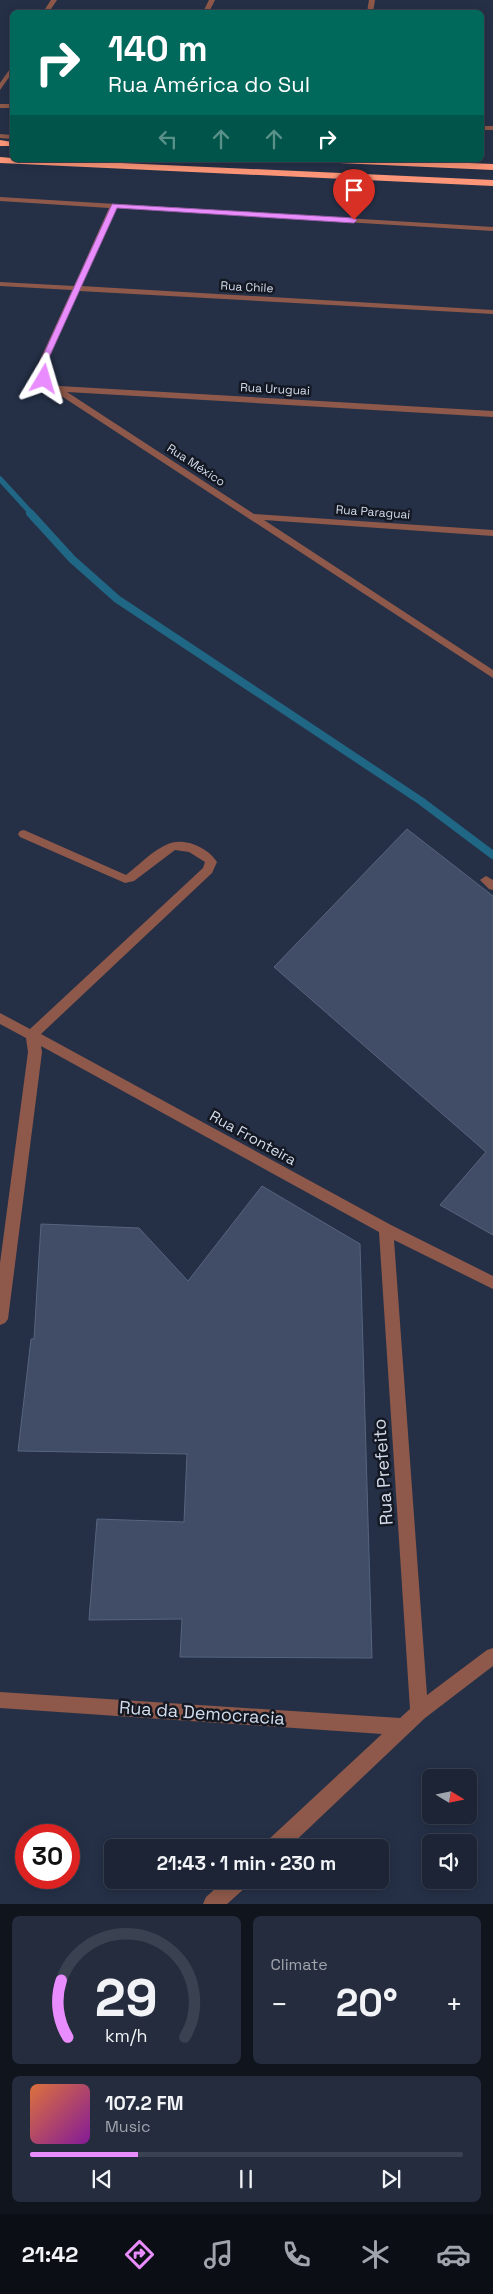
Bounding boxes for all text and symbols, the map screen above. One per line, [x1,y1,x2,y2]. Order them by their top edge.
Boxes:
text: 140 m [108,27,208,71]
icon: right [25,30,90,95]
text: Rua América do Sul [108,70,310,98]
icon: left [154,125,182,153]
icon: ahead [207,125,235,153]
icon: ahead [260,125,288,153]
icon: right [313,125,341,153]
pin [333,169,375,220]
icon: arrive [340,176,368,204]
street label: Rua Chile [220,278,274,296]
position arrow [17,352,69,404]
street label: Rua Uruguai [240,379,310,399]
street label: Rua México [164,440,228,490]
street label: Rua Paraguai [335,501,411,523]
street label: Rua Fronteira [207,1106,300,1169]
street label: Rua Prefeito [367,1418,398,1526]
street label: Rua da Democracia [118,1695,286,1730]
north arrow [422,1769,478,1824]
map controls [422,1769,477,1889]
speed limit sign: 30 [15,1824,80,1889]
button: sound [422,1834,477,1889]
text: 21:43 · 1 min · 230 m [157,1851,336,1876]
text: Climate [271,1954,328,1975]
text: 29 [95,1965,158,2031]
text: 20° [336,1979,398,2027]
text: − [271,1986,288,2022]
text: + [446,1986,463,2022]
text: km/h [105,2024,148,2047]
text: 107.2 FM [105,2091,183,2116]
text: Music [105,2116,151,2137]
icon: previous [88,2165,116,2193]
icon: pause [232,2165,260,2193]
icon: next [377,2165,405,2193]
icon: directions [122,2237,157,2272]
icon: music [201,2237,236,2272]
icon: phone [279,2237,314,2272]
icon: climate [358,2237,393,2272]
icon: car [436,2237,471,2272]
text: 21:42 [22,2240,78,2268]

